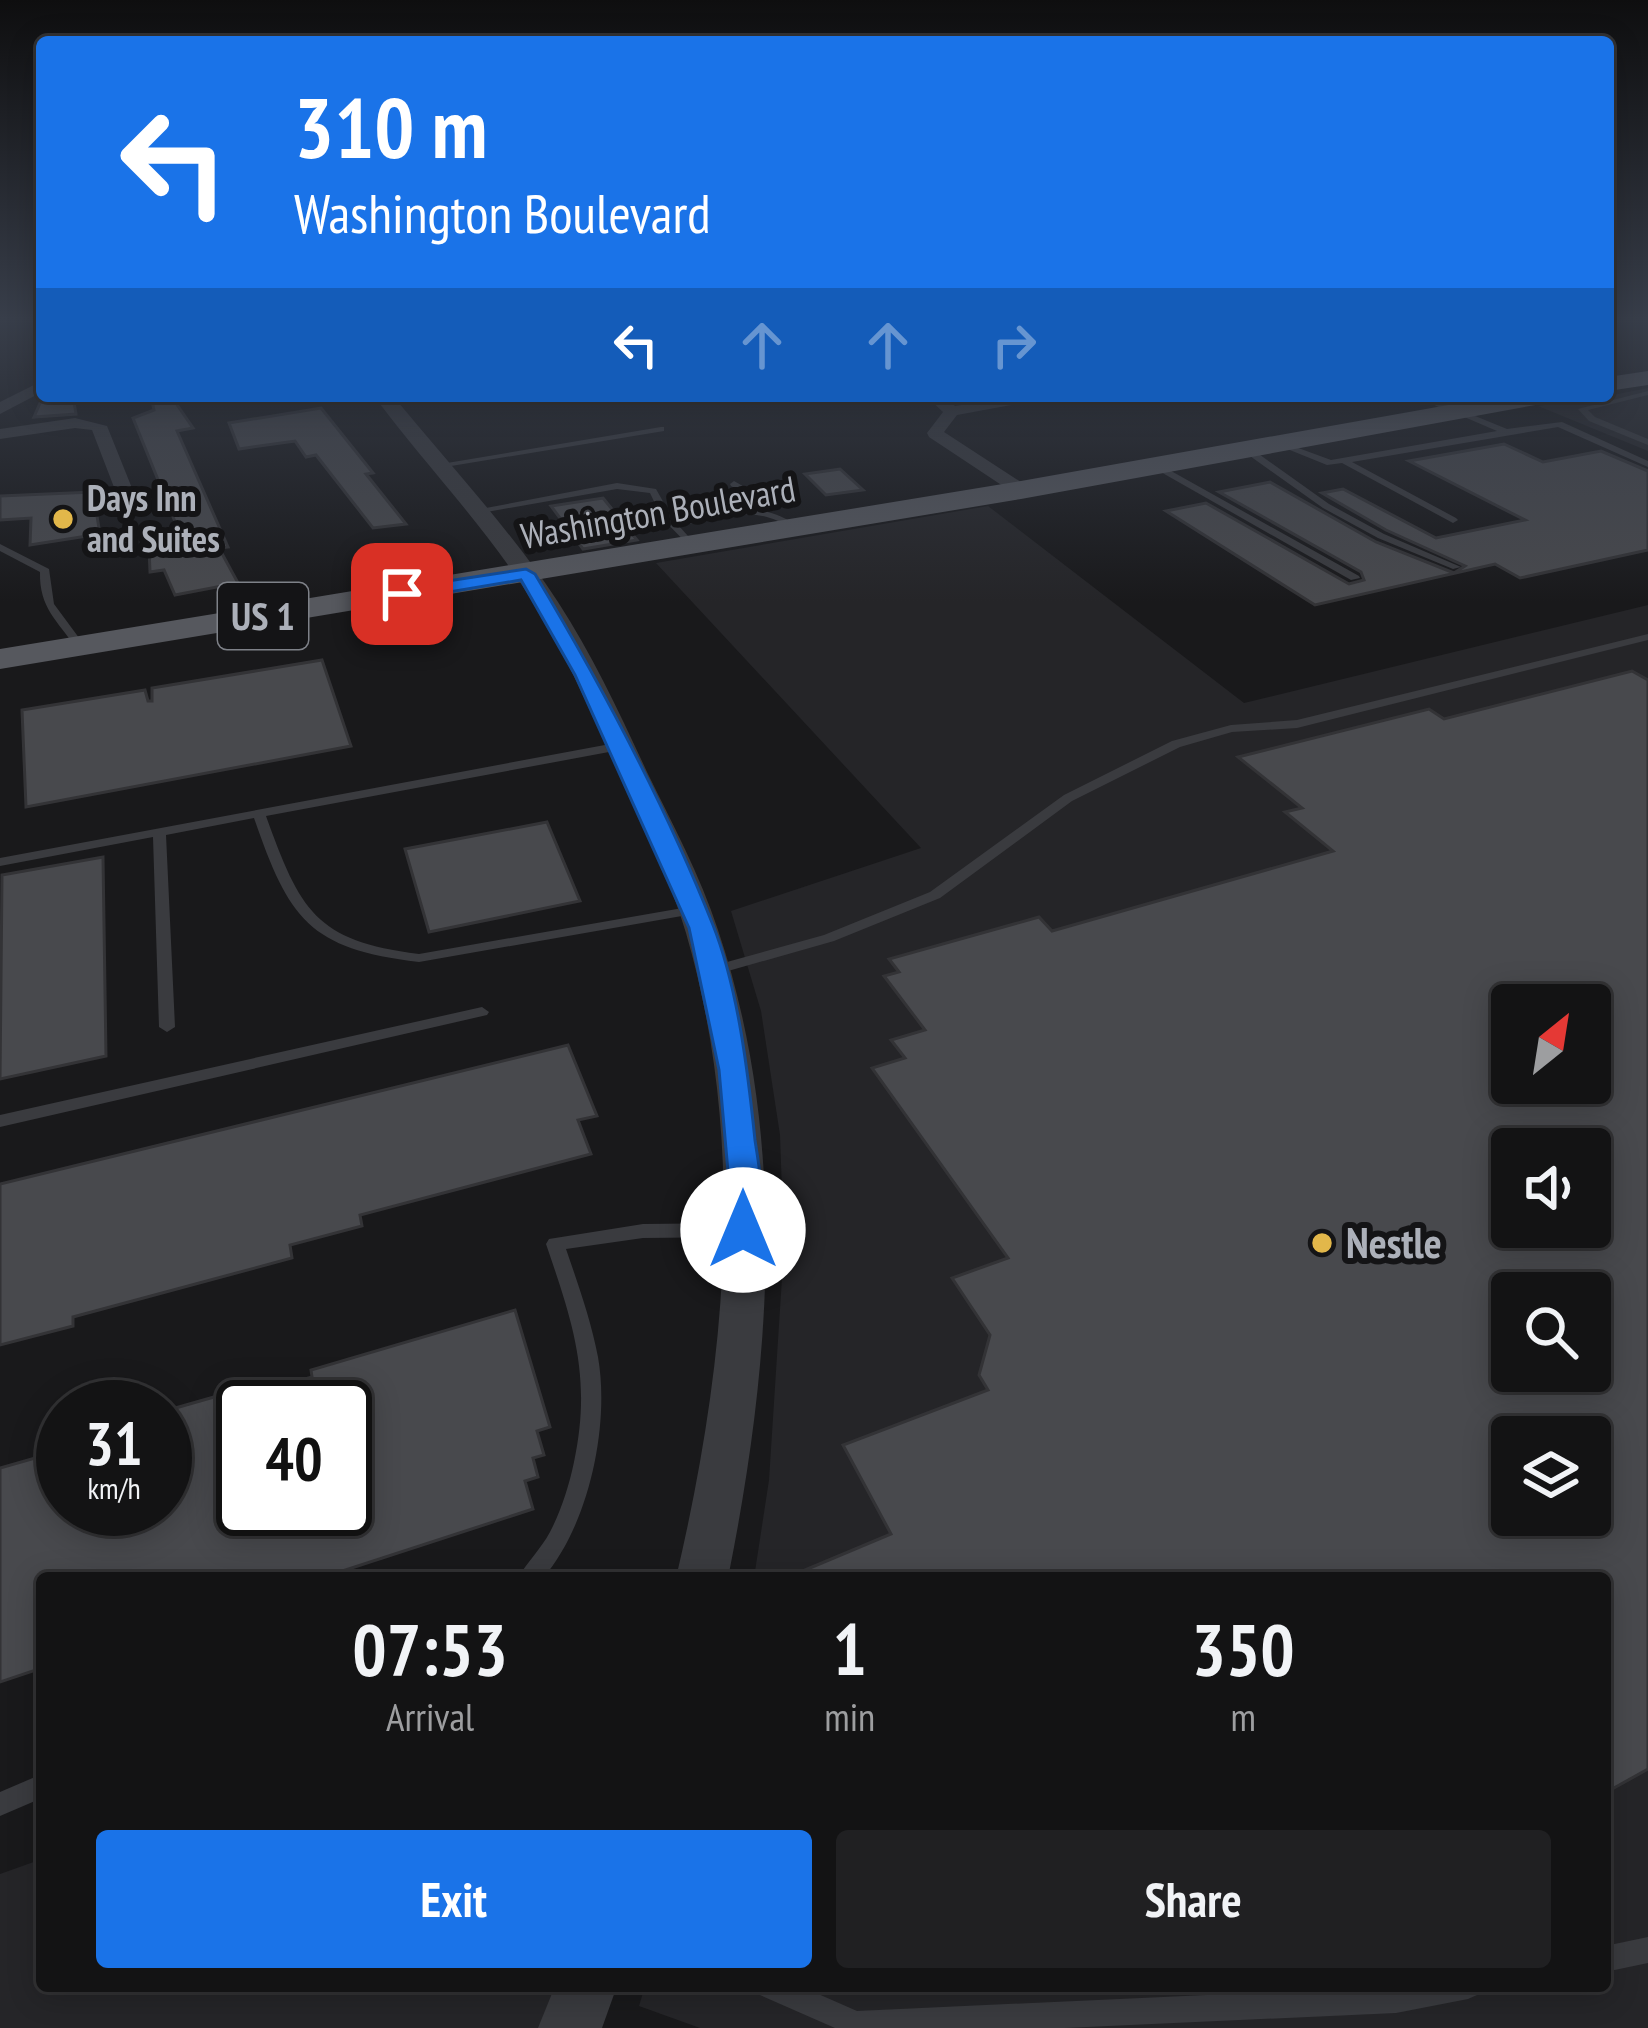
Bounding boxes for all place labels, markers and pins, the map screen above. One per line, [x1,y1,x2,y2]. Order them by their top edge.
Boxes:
place label: Days Inn and Suites [87,474,220,562]
marker: Days Inn and Suites [50,506,76,532]
pin [351,543,453,645]
place label: Nestle [1346,1215,1442,1270]
marker: Nestle [1309,1230,1335,1256]

